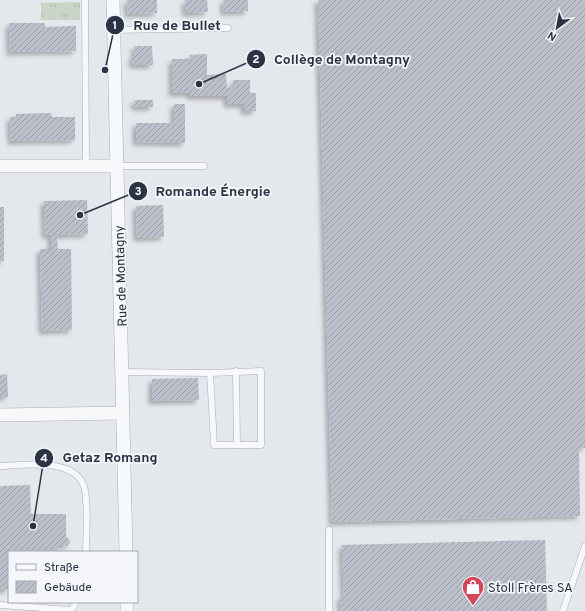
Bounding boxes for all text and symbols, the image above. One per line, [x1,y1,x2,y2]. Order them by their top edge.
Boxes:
north arrow [537,8,577,48]
callout: Rue de Bullet [105,12,229,38]
text: 1 [113,18,117,34]
text: Rue de Bullet [133,18,221,35]
text: N [545,28,559,44]
callout: Collège de Montagny [246,46,418,72]
text: 2 [252,52,260,68]
text: Collège de Montagny [274,52,410,69]
callout: Romande Énergie [128,178,279,204]
text: Romande Énergie [155,183,271,201]
text: 3 [134,184,142,200]
street label: Rue de Montagny [112,225,132,327]
callout: Getaz Romang [34,445,166,471]
text: Getaz Romang [62,450,158,467]
text: 4 [40,451,48,467]
legend [8,551,138,603]
text: Straße [44,560,79,576]
shop icon: Stoll Frères SA [460,574,486,607]
text: Gebäude [44,580,92,596]
place label: Stoll Frères SA [488,581,573,597]

